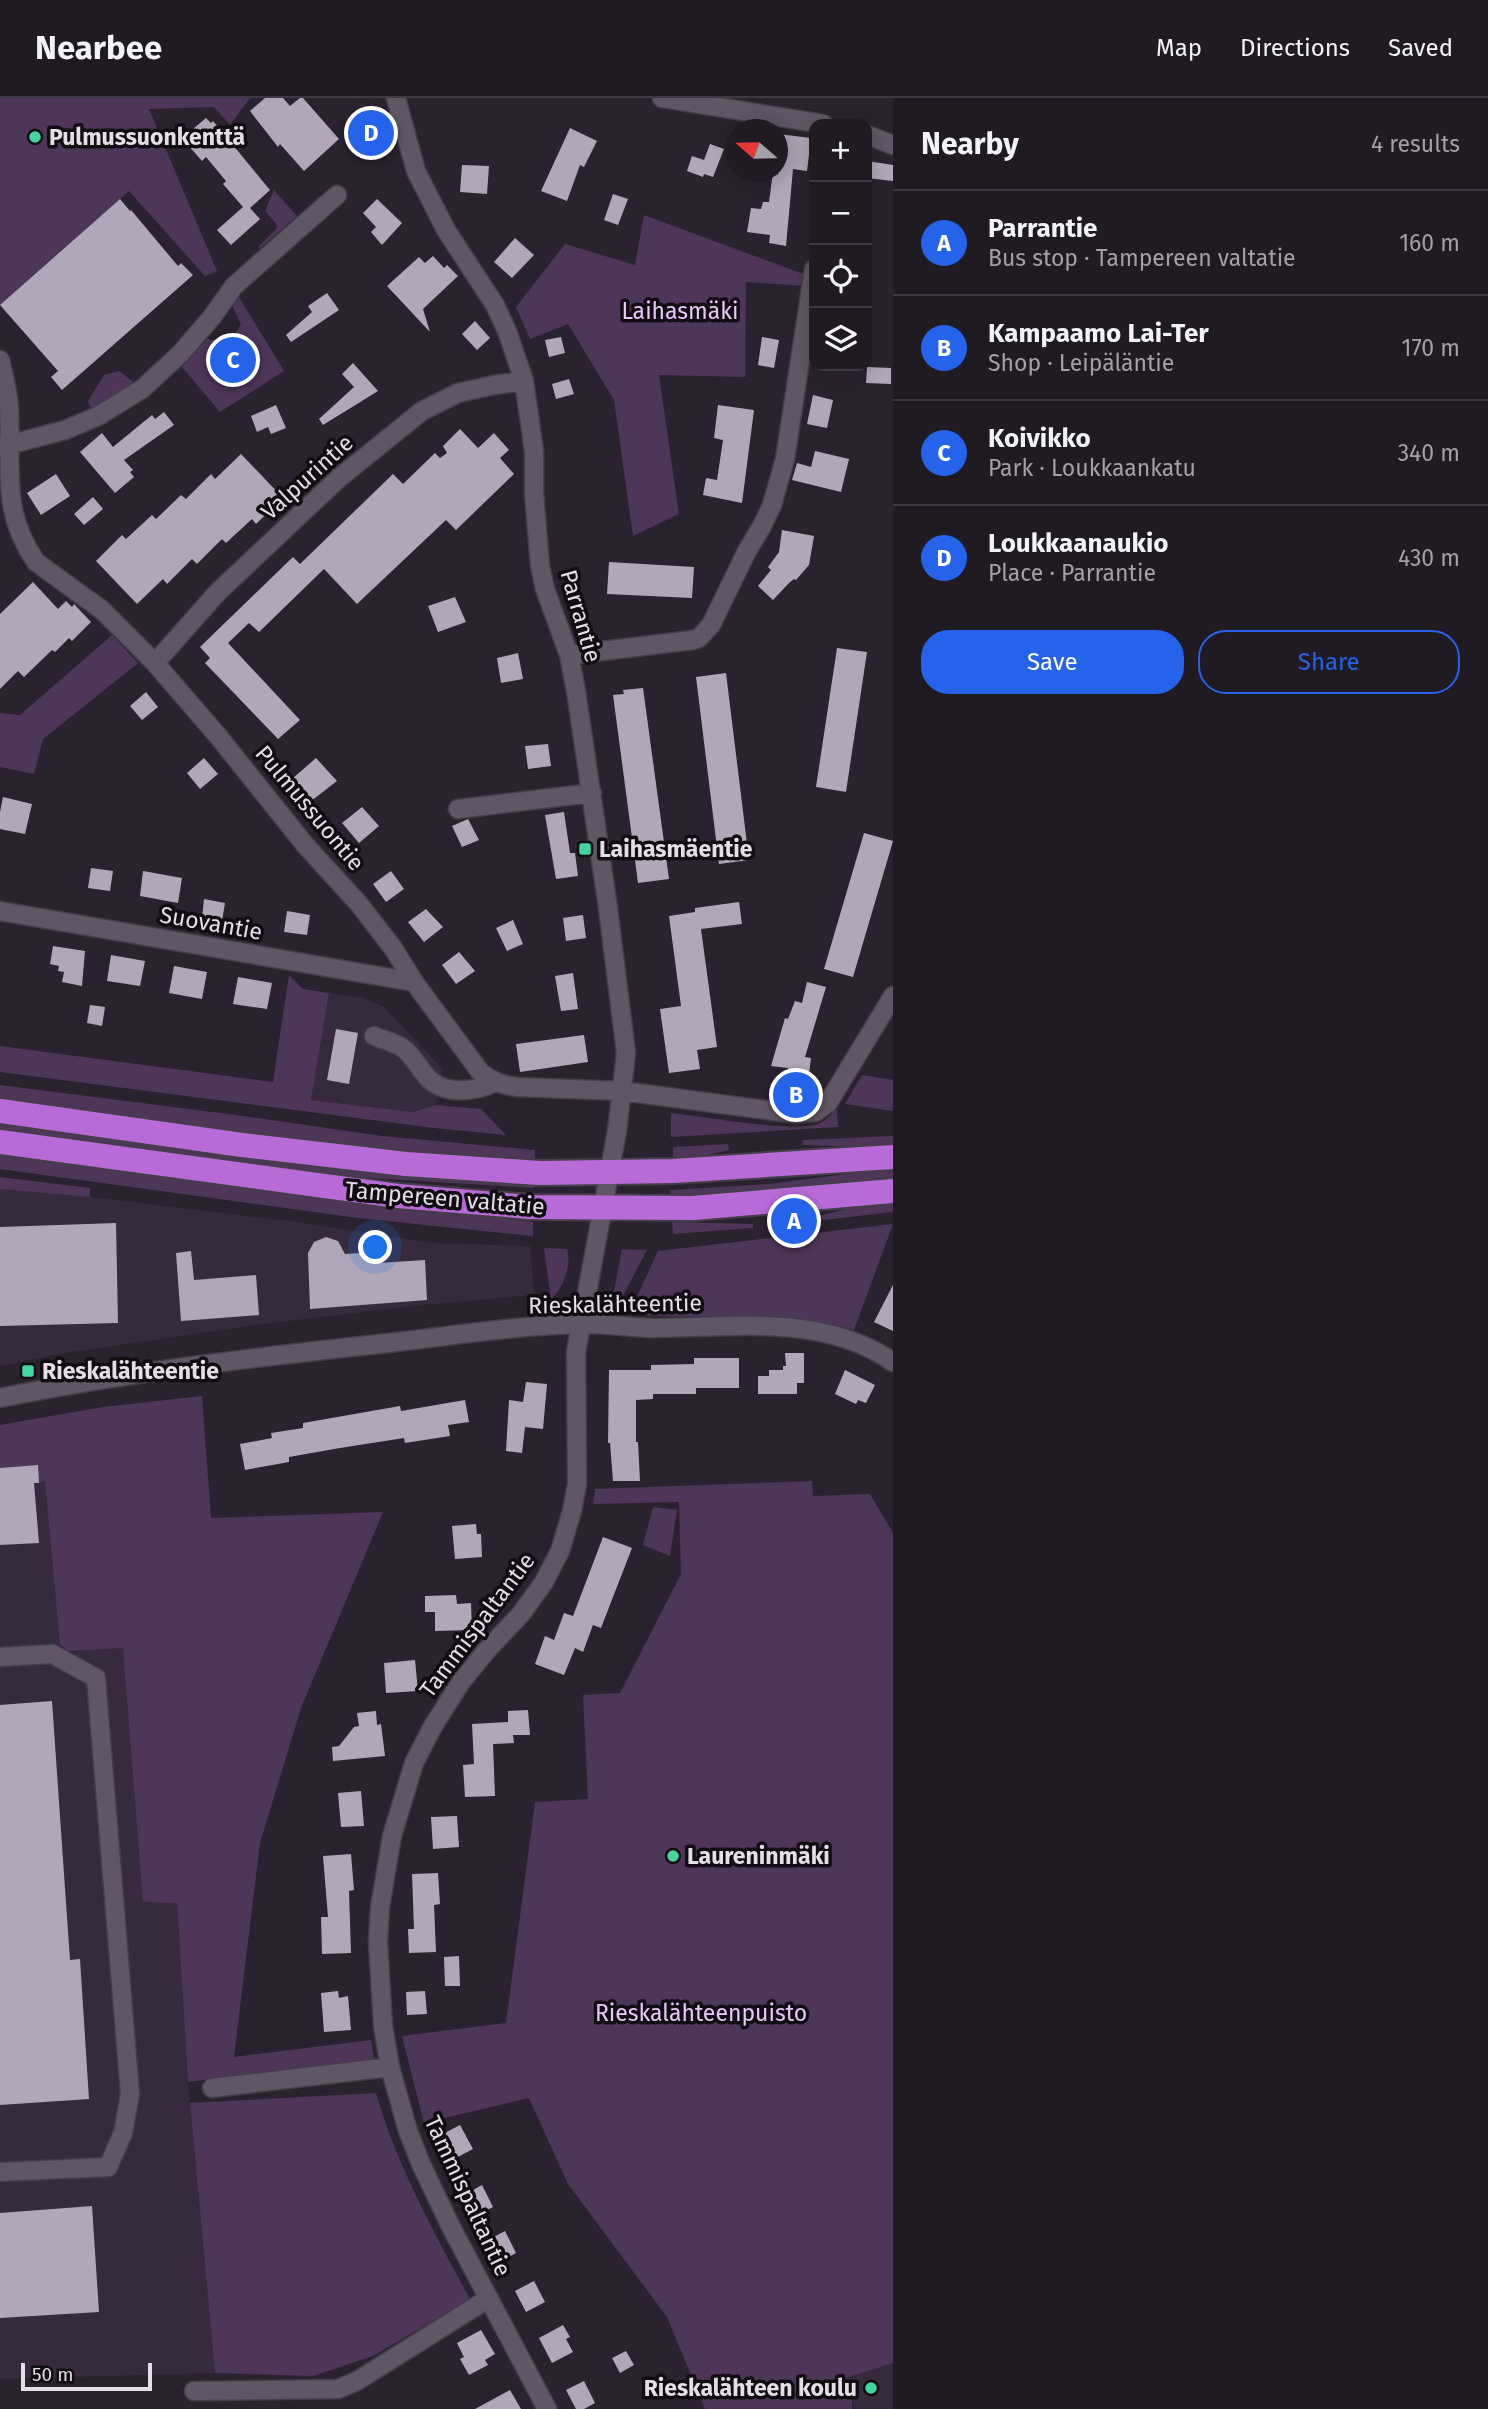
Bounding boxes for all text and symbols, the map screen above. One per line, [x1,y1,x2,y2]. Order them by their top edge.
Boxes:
text: Nearbee [35,28,162,68]
text: Map [1156,34,1202,62]
text: Directions [1240,34,1350,62]
text: Saved [1388,34,1453,62]
pin: D [348,107,394,159]
north arrow [725,119,788,182]
map controls [809,119,872,371]
button: + [809,119,872,182]
place label: Pulmussuonkenttä [49,123,245,151]
text: Nearby [921,126,1019,162]
marker: Pulmussuonkenttä [27,129,43,145]
text: 4 results [1371,130,1460,158]
button: − [809,182,872,245]
text: Parrantie [988,213,1097,244]
text: A [937,229,951,257]
text: 160 m [1399,229,1460,257]
text: Bus stop · Tampereen valtatie [988,244,1296,272]
button: locate [809,245,872,308]
park label: Laihasmäki [621,297,739,325]
button: layers [809,308,872,371]
text: Kampaamo Lai-Ter [988,318,1209,349]
pin: C [210,334,256,386]
text: B [937,334,951,362]
text: 170 m [1401,334,1460,362]
text: Shop · Leipäläntie [988,349,1174,377]
text: Koivikko [988,423,1091,454]
street label: Valpurintie [255,428,359,526]
text: C [937,439,951,467]
text: 340 m [1398,439,1460,467]
text: Park · Loukkaankatu [988,454,1196,482]
text: Loukkaanaukio [988,528,1168,559]
text: D [937,544,951,572]
text: 430 m [1398,544,1460,572]
text: Place · Parrantie [988,559,1156,587]
street label: Parrantie [554,567,608,665]
button: Save [921,630,1184,694]
button: Share [1198,630,1460,694]
street label: Pulmussuontie [250,740,370,876]
place label: Laihasmäentie [599,835,753,863]
marker: Laihasmäentie [577,841,593,857]
street label: Suovantie [158,900,264,946]
pin: B [773,1069,819,1121]
street label: Tampereen valtatie [344,1175,546,1221]
pin: A [771,1195,817,1247]
your location [358,1230,392,1264]
street label: Rieskalähteentie [528,1288,702,1320]
place label: Rieskalähteentie [42,1357,219,1385]
marker: Rieskalähteentie [20,1363,36,1379]
street label: Tammispaltantie [414,1547,540,1703]
place label: Laureninmäki [687,1842,830,1870]
marker: Laureninmäki [665,1848,681,1864]
park label: Rieskalähteenpuisto [595,1999,807,2027]
street label: Tammispaltantie [419,2111,517,2281]
scale bar [21,2360,152,2392]
text: 50 m [32,2363,73,2386]
place label: Rieskalähteen koulu [644,2374,857,2402]
marker: Rieskalähteen koulu [863,2380,879,2396]

